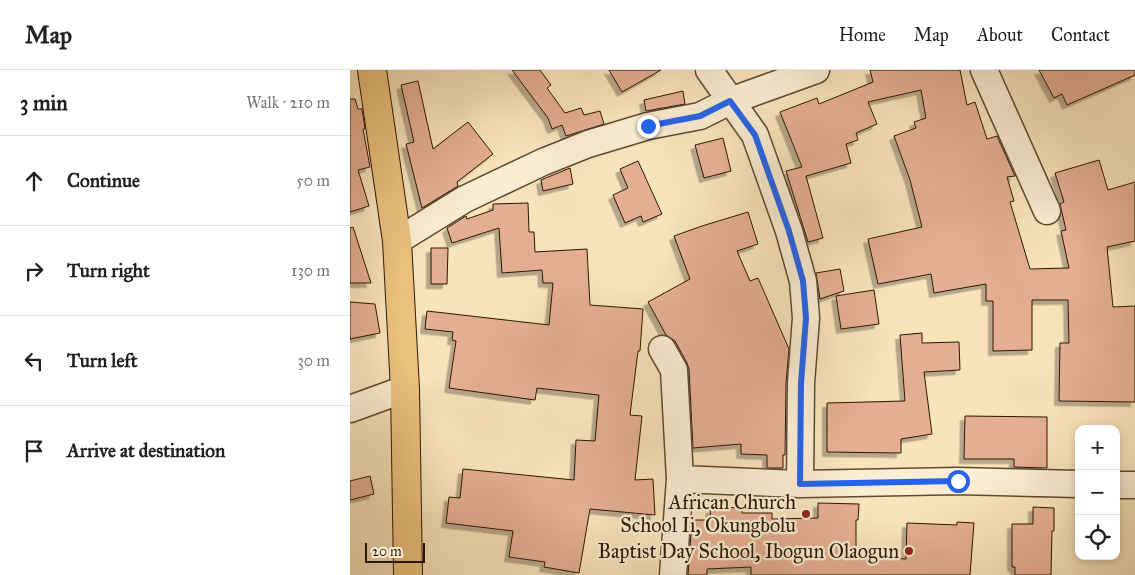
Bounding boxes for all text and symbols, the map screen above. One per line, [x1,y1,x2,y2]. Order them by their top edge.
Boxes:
text: Map [25,20,72,50]
text: Home [839,24,886,46]
text: Map [914,24,949,46]
text: About [977,24,1023,46]
text: Contact [1051,24,1110,46]
text: 3 min [20,90,68,116]
text: Walk · 210 m [246,93,330,112]
route end [637,115,660,138]
icon: ahead [20,167,48,195]
text: Continue [67,169,140,192]
text: 50 m [296,171,330,190]
icon: right [20,257,48,285]
text: Turn right [67,259,150,282]
text: 130 m [291,261,330,280]
icon: left [20,347,48,375]
text: Turn left [67,349,137,372]
text: 30 m [297,351,330,370]
map controls [1075,425,1120,560]
button: + [1075,425,1120,470]
icon: arrive [20,437,48,465]
text: Arrive at destination [67,439,225,462]
route start [947,470,970,493]
button: − [1075,470,1120,515]
place label: African Church School Ii, Okungbolu [620,490,796,538]
marker: African Church School Ii, Okungbolu [800,508,812,520]
button: locate [1075,515,1120,560]
place label: Baptist Day School, Ibogun Olaogun [598,539,899,564]
scale bar [365,540,425,563]
text: 20 m [372,543,402,560]
marker: Baptist Day School, Ibogun Olaogun [903,545,915,557]

